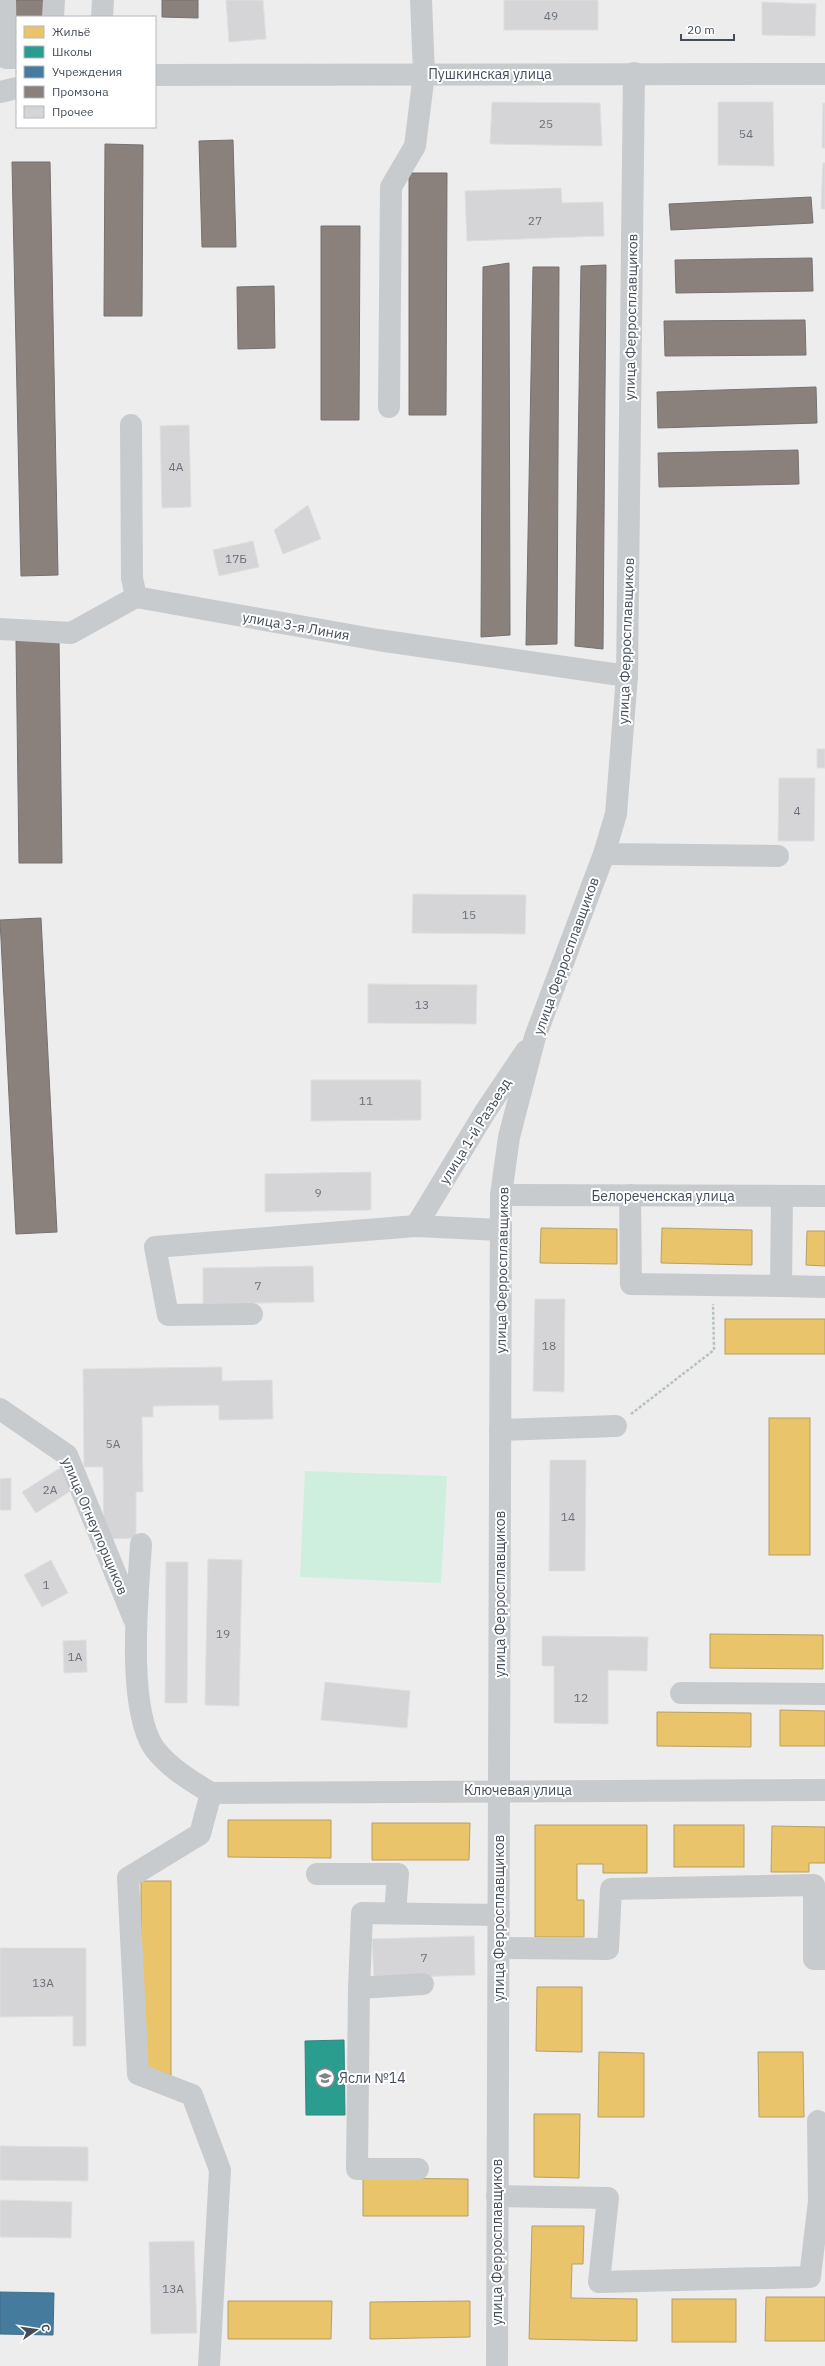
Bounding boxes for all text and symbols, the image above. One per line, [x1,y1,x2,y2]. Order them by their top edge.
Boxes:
house number: 49 [544,8,558,23]
legend [16,16,156,128]
scale bar [681,16,734,42]
text: 20 m [687,22,715,37]
text: Жильё [52,24,91,39]
text: Школы [52,44,92,59]
text: Учреждения [52,64,122,79]
street label: Пушкинская улица [428,65,552,83]
text: Промзона [52,84,109,99]
text: Прочее [52,104,94,119]
house number: 25 [539,116,553,131]
house number: 54 [739,126,753,141]
house number: 27 [528,213,542,228]
street label: улица Ферросплавщиков [621,233,641,401]
house number: 4А [169,459,184,474]
house number: 17Б [225,551,247,566]
street label: улица Ферросплавщиков [614,557,638,725]
street label: улица 3-я Линия [241,608,351,644]
house number: 4 [793,803,801,818]
street label: улица Ферросплавщиков [529,875,603,1037]
house number: 15 [462,907,476,922]
house number: 13 [415,997,429,1012]
street label: улица 1-й Разъезд [435,1075,515,1187]
house number: 11 [359,1093,373,1108]
house number: 9 [314,1185,322,1200]
street label: улица Ферросплавщиков [492,1186,512,1354]
street label: Белореченская улица [591,1187,735,1205]
house number: 7 [254,1278,262,1293]
house number: 18 [542,1338,556,1353]
house number: 5А [106,1436,121,1451]
street label: улица Огнеупорщиков [58,1454,132,1598]
house number: 2А [43,1482,58,1497]
house number: 14 [561,1509,575,1524]
street label: улица Ферросплавщиков [491,1511,509,1677]
house number: 1 [42,1577,50,1592]
house number: 19 [216,1626,230,1641]
house number: 1А [68,1649,83,1664]
house number: 12 [574,1690,588,1705]
street label: Ключевая улица [464,1781,573,1799]
street label: улица Ферросплавщиков [490,1835,508,2001]
house number: 7 [420,1950,428,1965]
house number: 13А [32,1975,54,1990]
school or university icon: Ясли №14 [314,2067,336,2089]
place label: Ясли №14 [339,2069,406,2087]
street label: улица Ферросплавщиков [488,2159,506,2325]
house number: 13А [162,2281,184,2296]
north arrow [16,2310,56,2350]
text: С [38,2323,53,2333]

